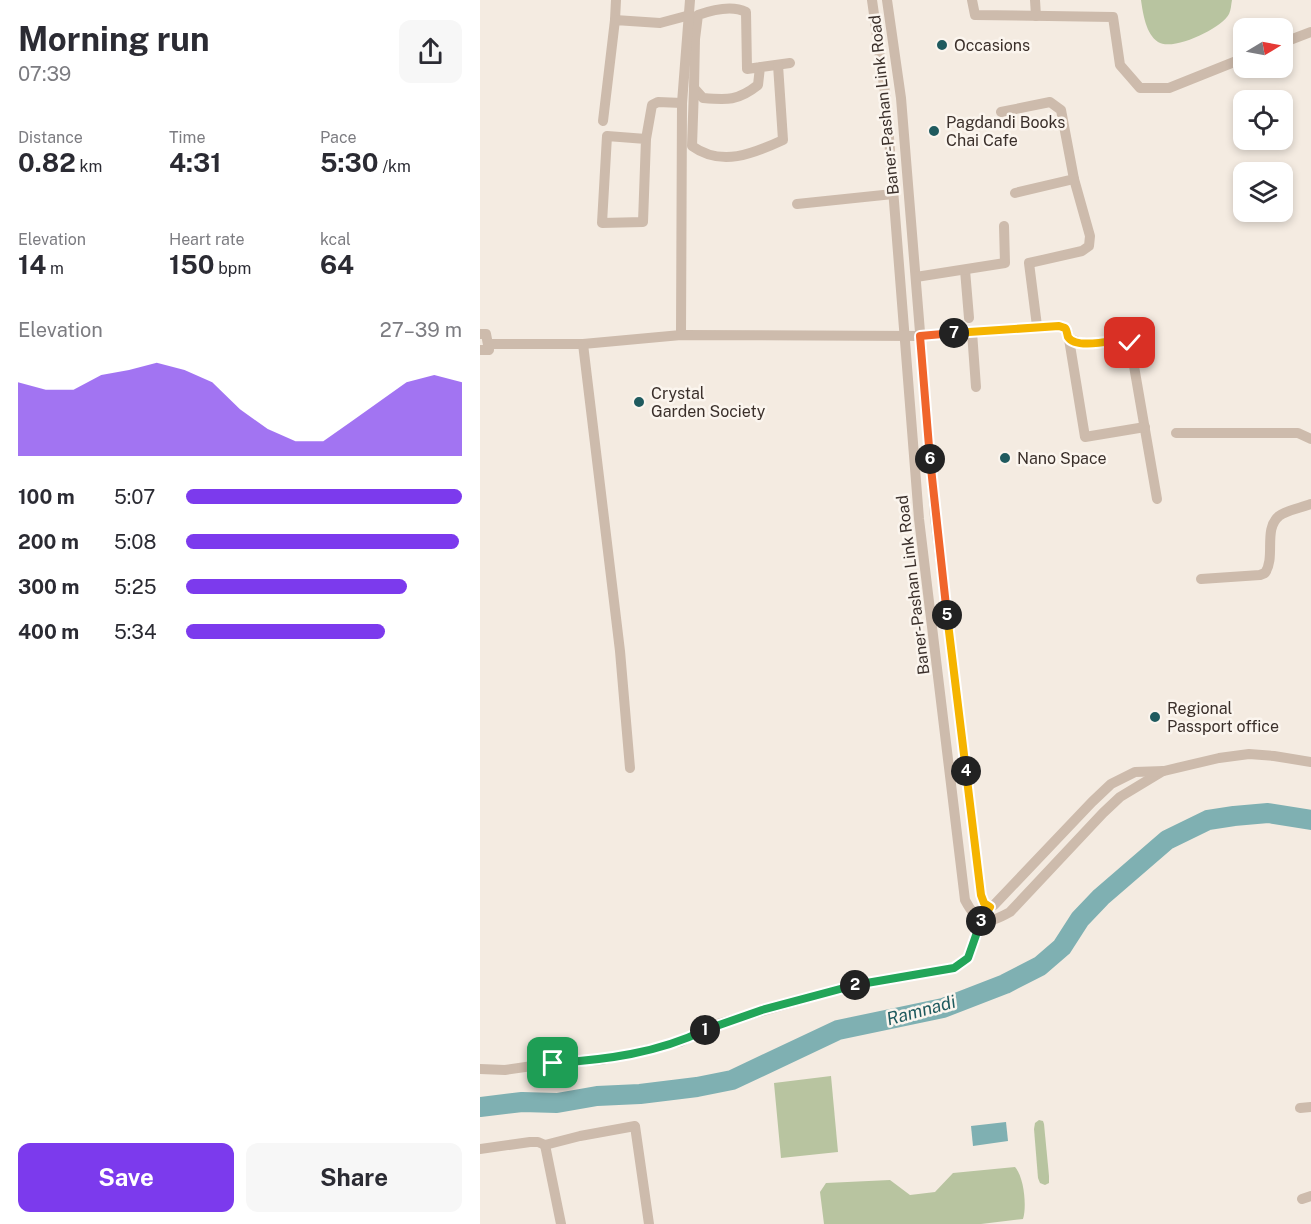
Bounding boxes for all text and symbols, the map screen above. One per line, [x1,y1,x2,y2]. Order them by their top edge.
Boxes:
street label: Baner-Pashan Link Road [865,14,903,196]
north arrow [1233,18,1293,78]
map controls [1233,18,1293,222]
text: Morning run [18,20,210,58]
button: share [399,20,462,83]
place label: Occasions [954,36,1030,55]
marker: Occasions [935,38,949,52]
text: 07:39 [18,62,71,86]
button: locate [1233,90,1293,150]
place label: Pagdandi Books Chai Cafe [946,113,1065,150]
marker: Pagdandi Books Chai Cafe [927,124,941,138]
text: Distance [18,128,83,147]
text: Time [169,128,205,147]
text: Pace [320,128,357,147]
text: 0.82 [18,147,76,178]
text: 4:31 [169,147,221,178]
text: 5:30 [320,147,379,178]
text: km [76,157,102,176]
text: /km [379,157,411,176]
button: layers [1233,162,1293,222]
text: Elevation [18,230,86,249]
text: Heart rate [169,230,245,249]
text: kcal [320,230,351,249]
text: 14 [18,249,46,280]
text: 150 [169,249,214,280]
text: 64 [320,249,354,280]
text: m [46,259,64,278]
text: bpm [214,259,251,278]
pin [1104,317,1155,368]
text: Elevation [18,318,103,342]
text: 27–39 m [380,318,462,342]
pin: 7 [939,318,969,348]
text: 7 [949,323,959,342]
icon: check [1113,326,1146,359]
place label: Crystal Garden Society [651,384,766,421]
marker: Crystal Garden Society [632,395,646,409]
pin: 6 [915,444,945,474]
text: 6 [925,449,935,468]
place label: Nano Space [1017,449,1107,468]
marker: Nano Space [998,451,1012,465]
text: 100 m [18,485,75,509]
text: 5:07 [114,485,155,509]
street label: Baner-Pashan Link Road [893,494,933,676]
text: 200 m [18,530,79,554]
text: 5:08 [114,530,156,554]
text: 300 m [18,575,79,599]
text: 5:25 [114,575,156,599]
pin: 5 [932,600,962,630]
text: 5 [942,605,952,624]
text: 400 m [18,620,79,644]
text: 5:34 [114,620,156,644]
place label: Regional Passport office [1167,699,1279,736]
marker: Regional Passport office [1148,710,1162,724]
pin: 4 [951,756,981,786]
text: 4 [961,761,971,780]
pin: 3 [966,906,996,936]
text: 3 [976,911,986,930]
pin: 2 [840,970,870,1000]
text: 2 [850,975,860,994]
water label: Ramnadi [884,991,958,1029]
pin: 1 [690,1015,720,1045]
text: 1 [702,1020,708,1039]
pin [527,1037,578,1088]
icon: arrive [536,1046,569,1079]
button: Save [18,1143,234,1212]
button: Share [246,1143,462,1212]

